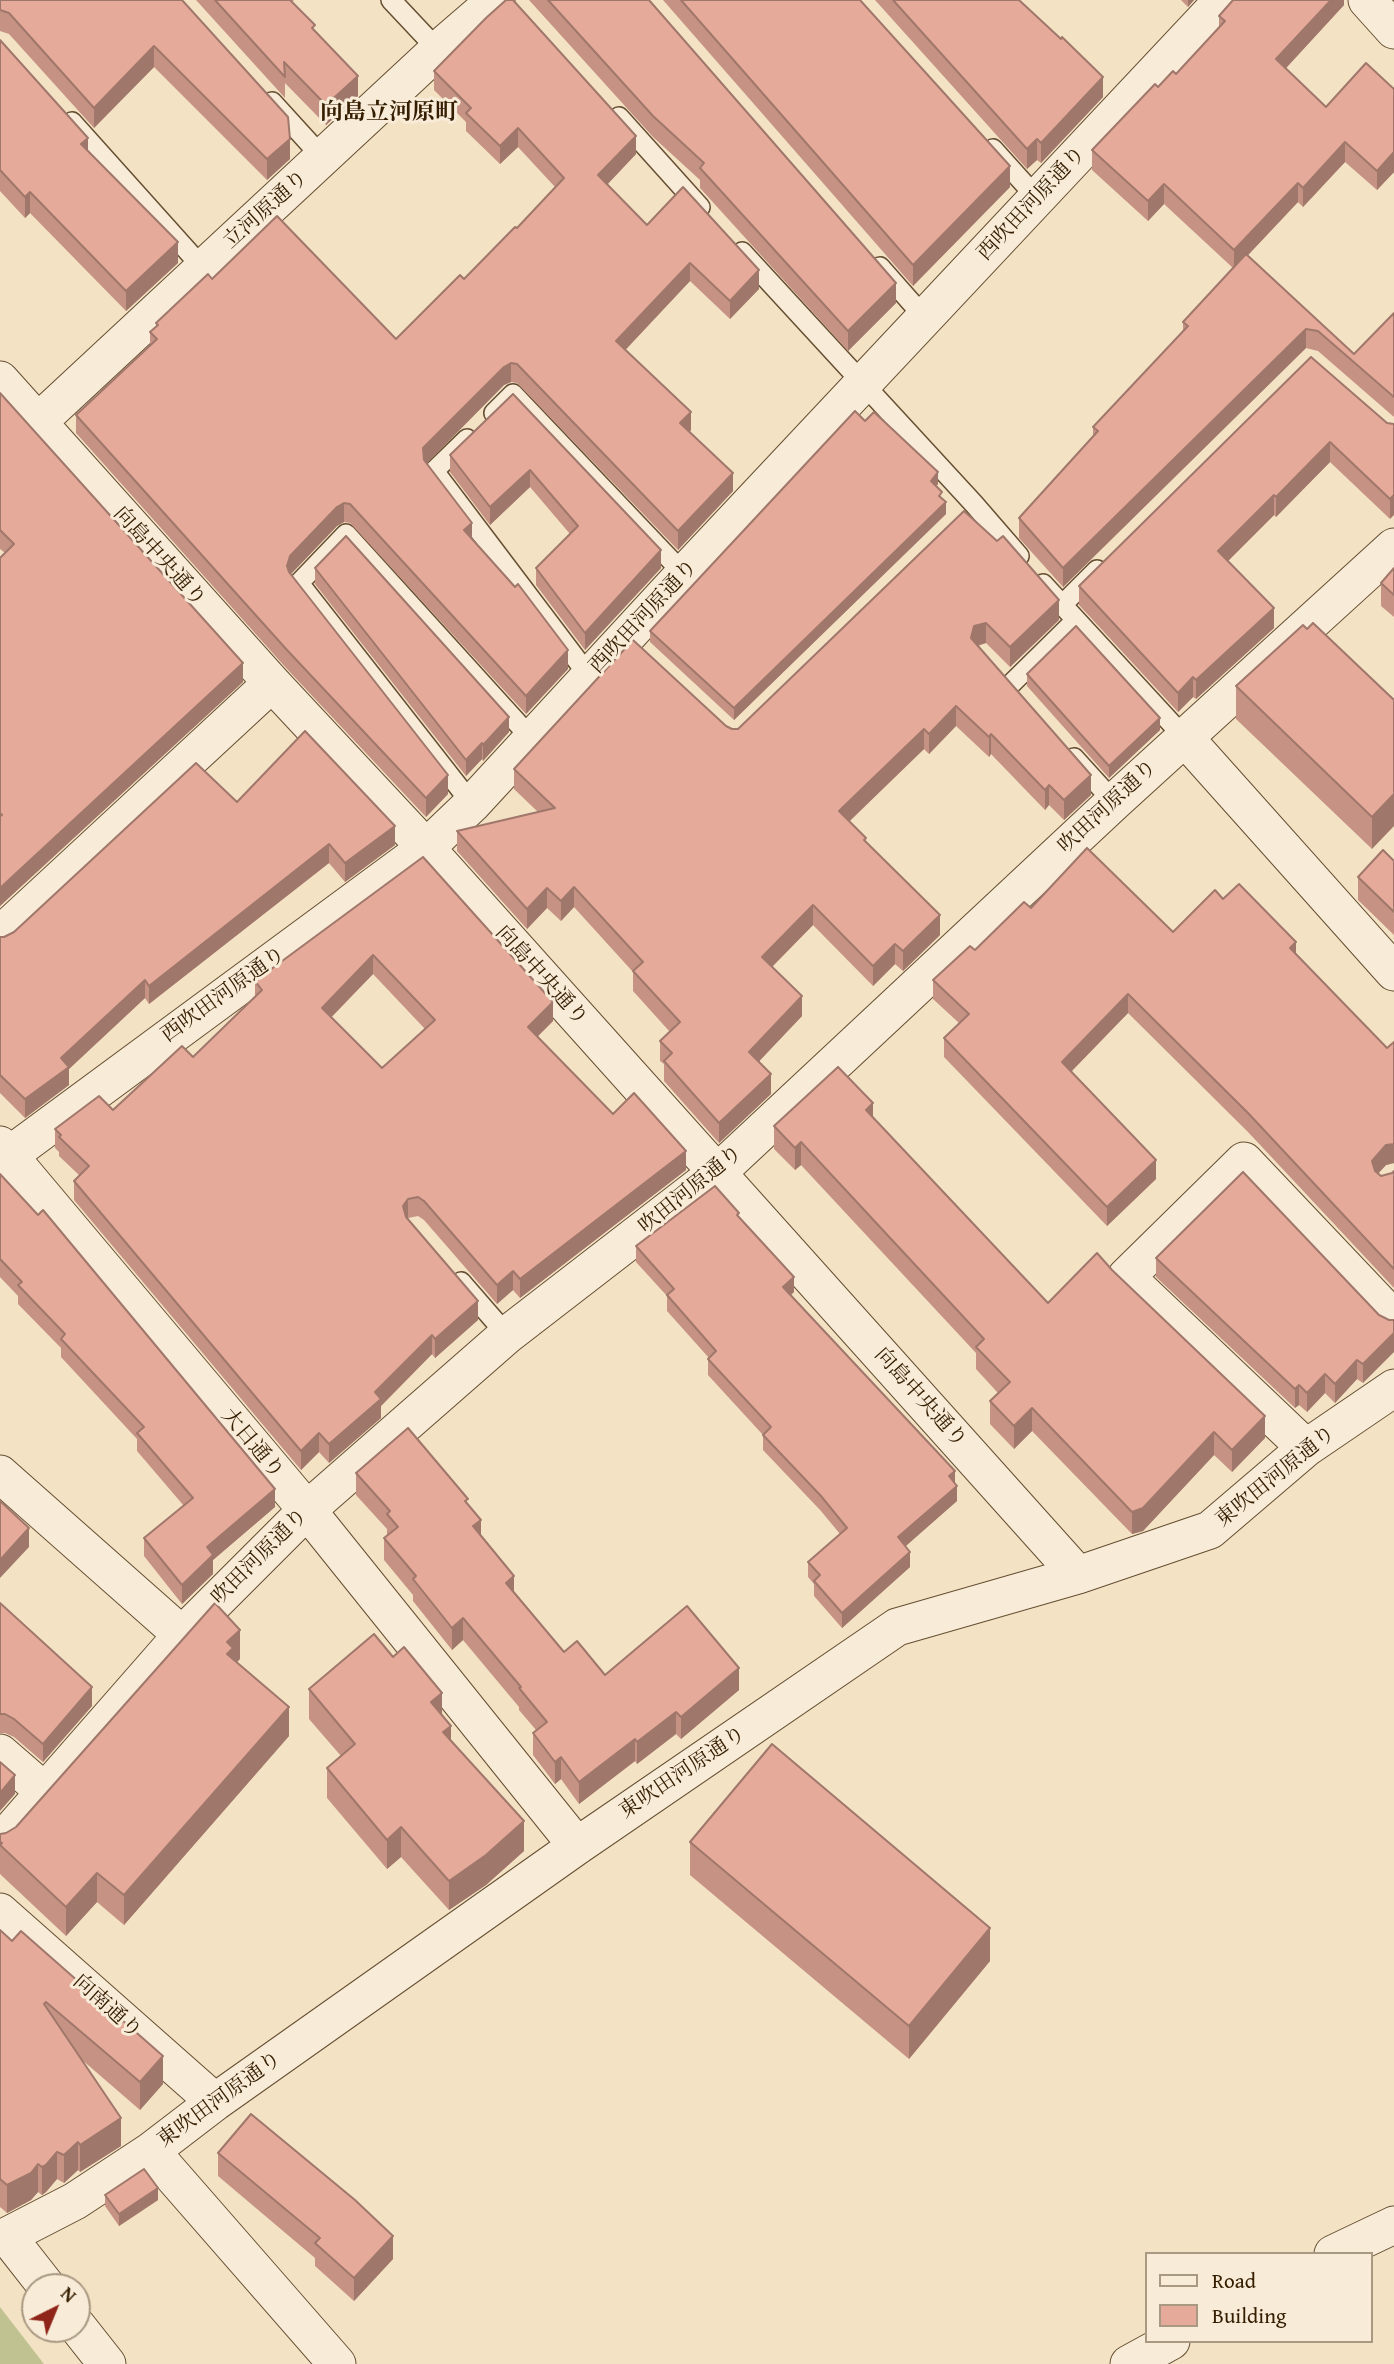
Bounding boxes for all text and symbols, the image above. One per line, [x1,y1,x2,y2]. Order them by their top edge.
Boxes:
district label: 向島立河原町 [320,99,458,127]
street label: 西吹田河原通り [973,142,1091,266]
street label: 立河原通り [219,166,313,254]
street label: 向島中央通り [107,502,211,612]
street label: 西吹田河原通り [585,555,703,679]
street label: 吹田河原通り [1053,755,1163,859]
street label: 向島中央通り [489,921,593,1031]
street label: 西吹田河原通り [157,942,291,1048]
street label: 吹田河原通り [634,1141,748,1239]
street label: 向島中央通り [868,1343,972,1453]
street label: 大日通り [215,1404,289,1484]
street label: 東吹田河原通り [1211,1421,1341,1533]
street label: 吹田河原通り [207,1504,313,1610]
street label: 東吹田河原通り [615,1721,751,1825]
street label: 向南通り [67,1970,147,2044]
street label: 東吹田河原通り [153,2047,287,2153]
legend [1146,2252,1373,2343]
text: Road [1212,2265,1256,2296]
north arrow [21,2273,91,2343]
text: N [55,2280,83,2309]
text: Building [1212,2300,1286,2331]

